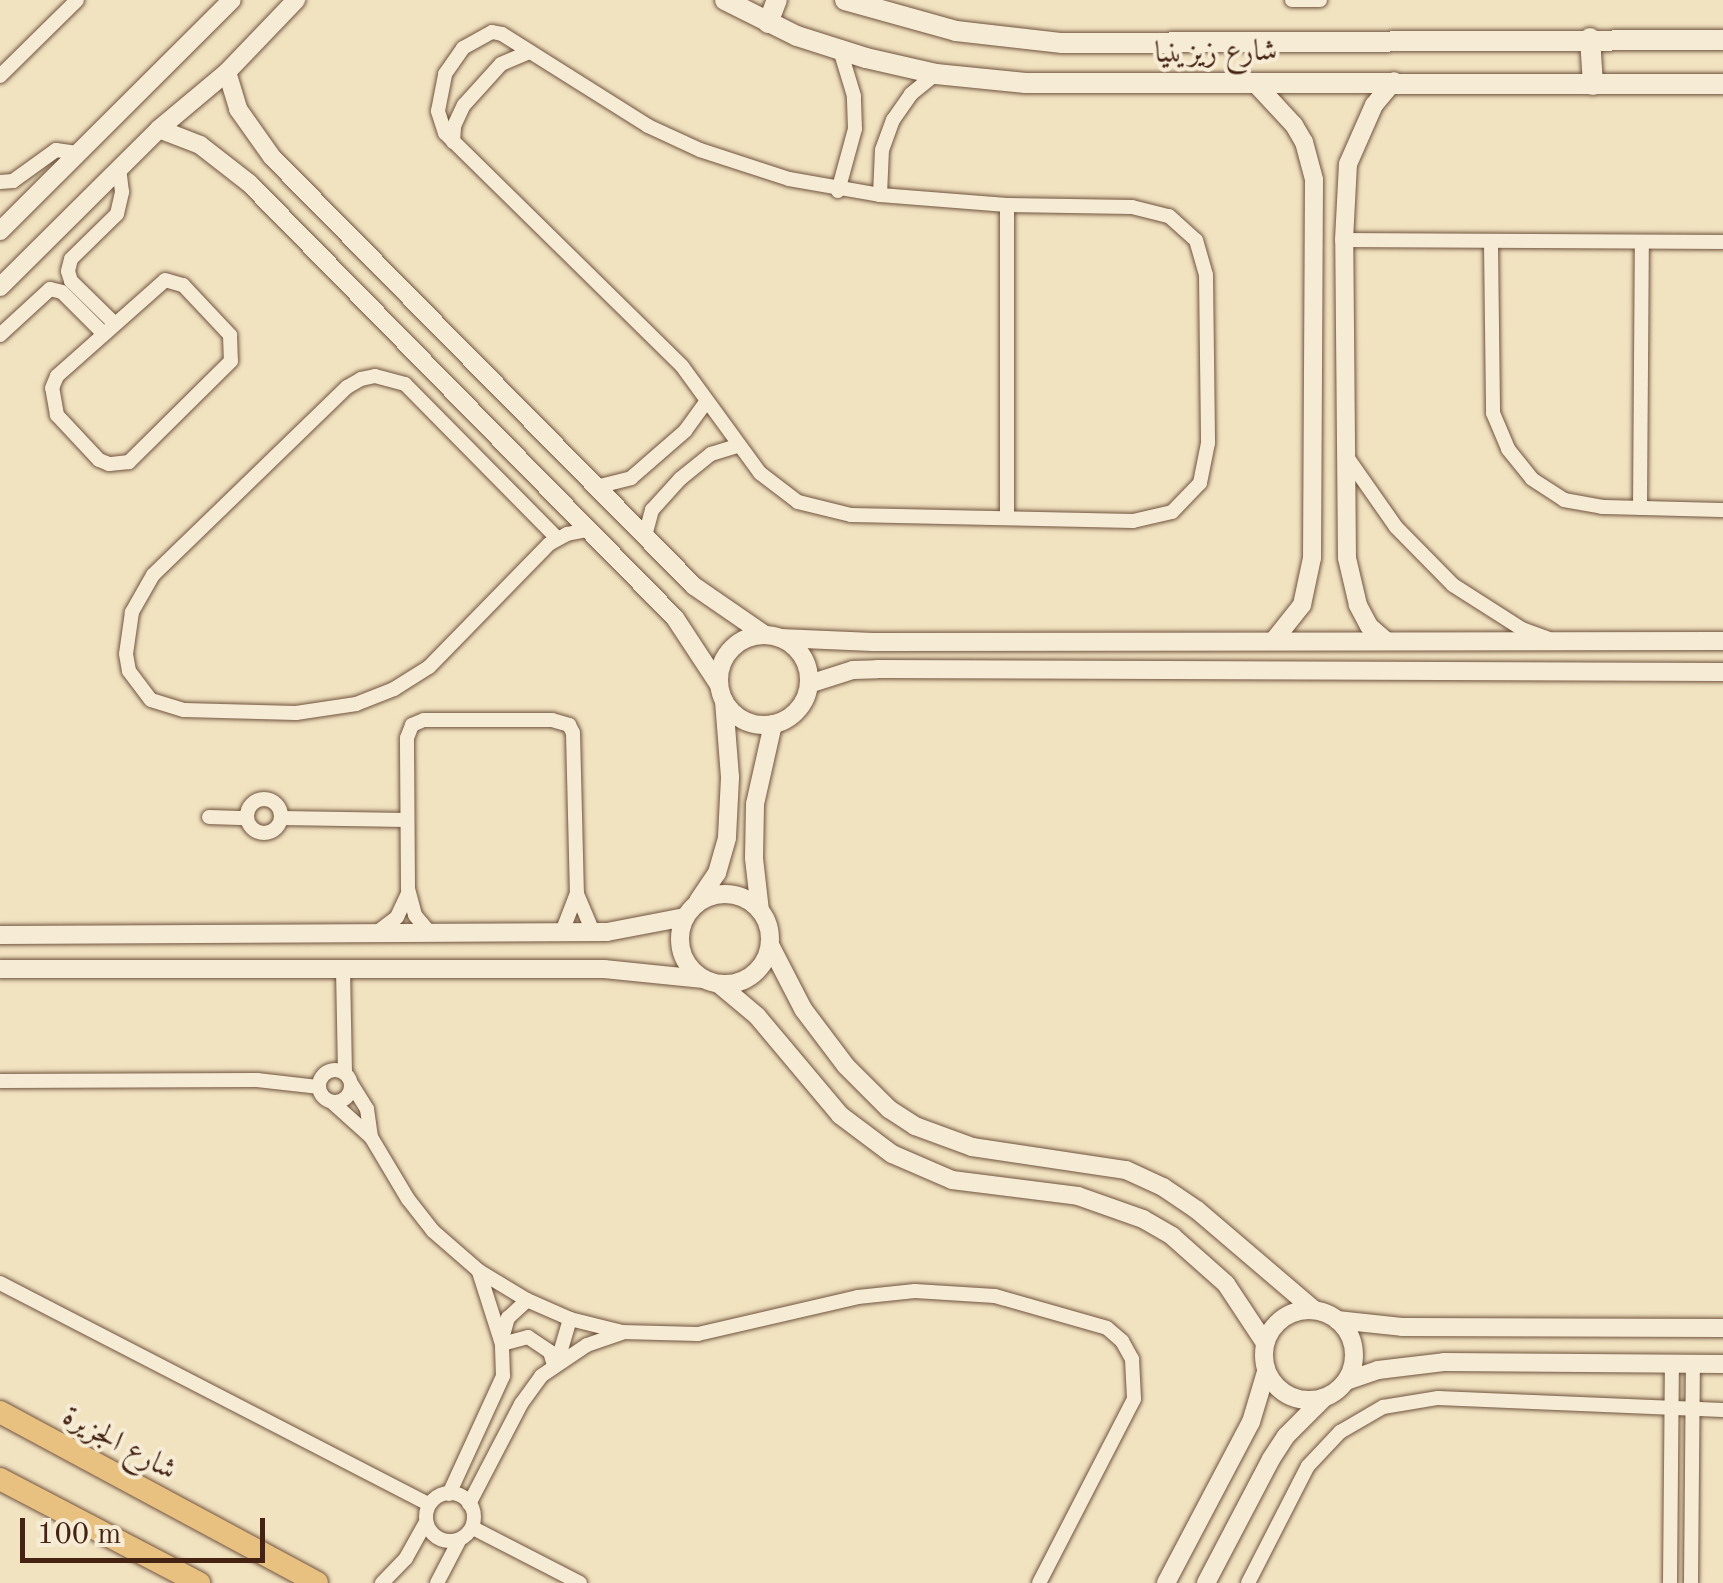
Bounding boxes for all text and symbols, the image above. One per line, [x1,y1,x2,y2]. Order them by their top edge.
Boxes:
street label: شارع زيزينيا [1154,34,1278,72]
street label: شارع الجزيرة [56,1399,182,1489]
scale bar [25,1498,270,1560]
text: 100 m [37,1520,121,1550]

